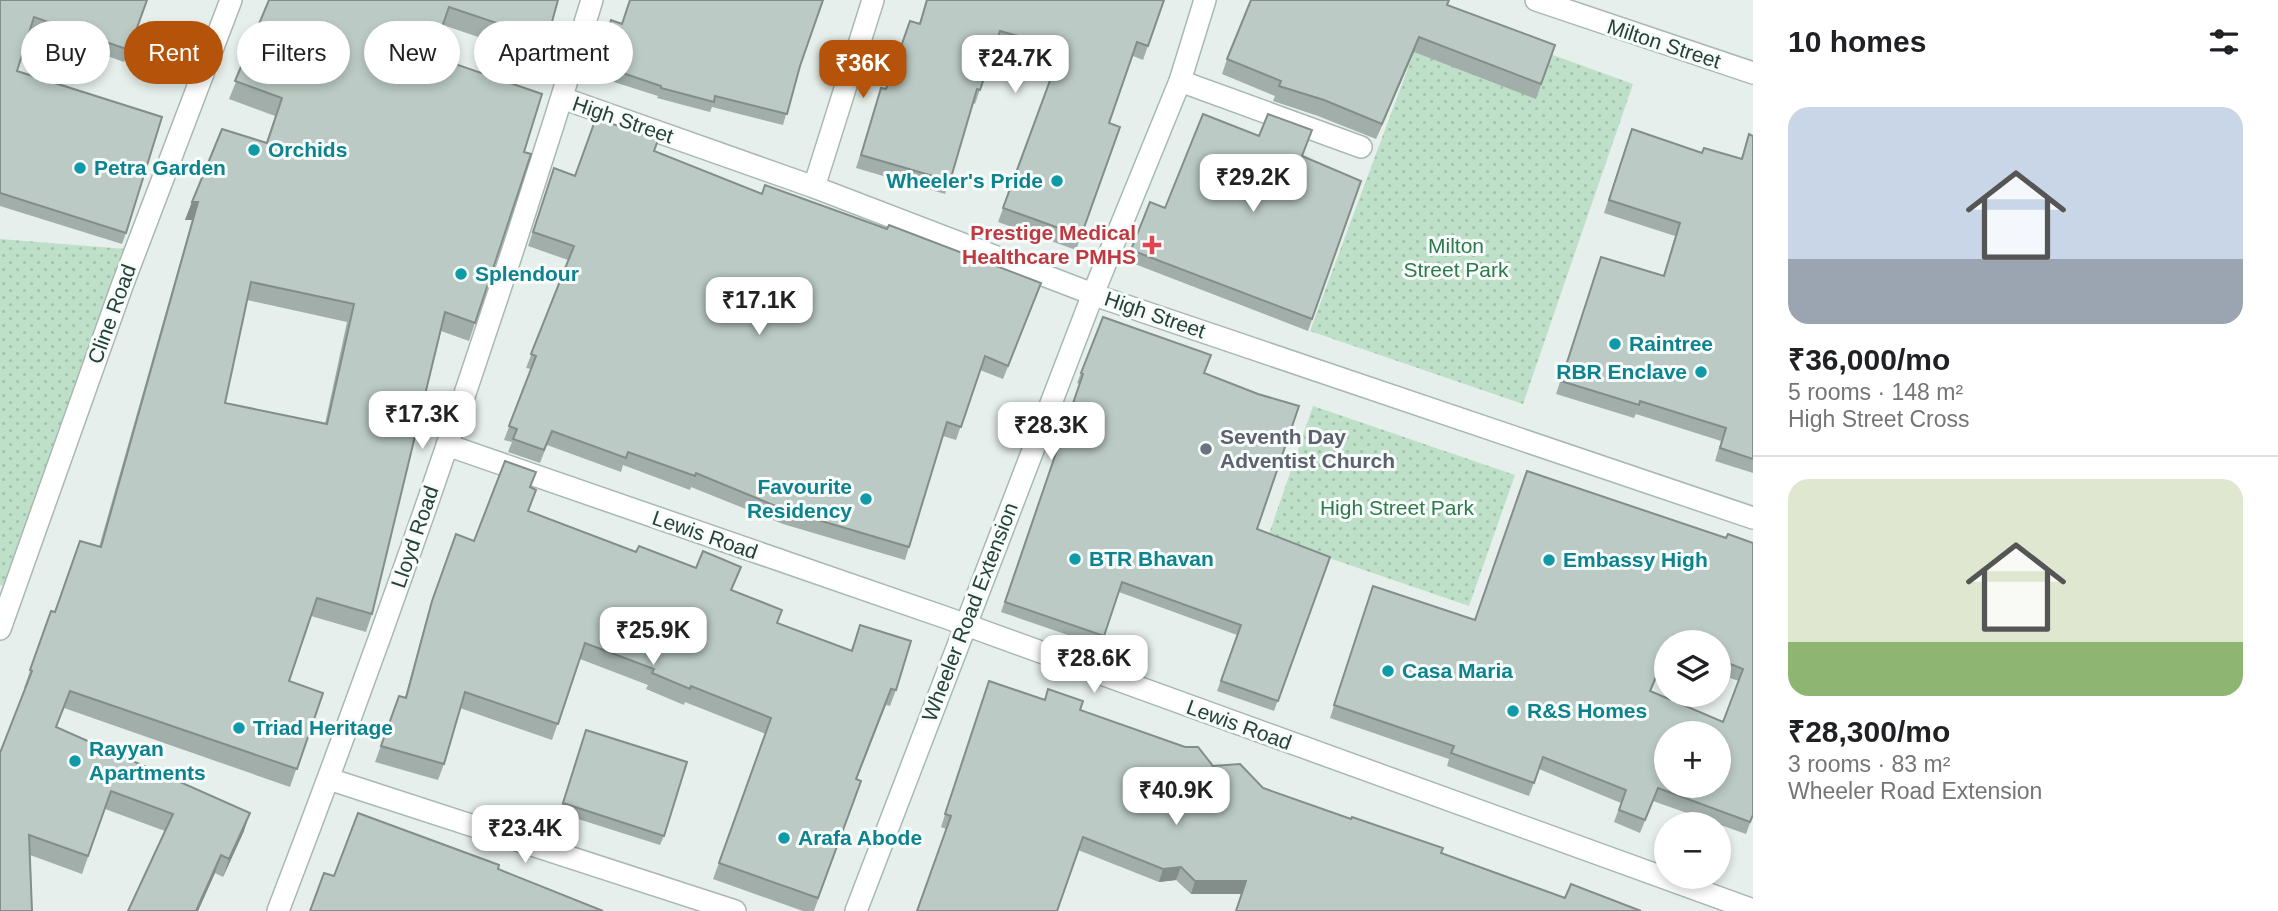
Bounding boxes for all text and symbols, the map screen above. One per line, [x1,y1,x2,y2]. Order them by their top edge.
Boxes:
street label: Milton Street [1605,14,1724,73]
chip: Buy [21,21,110,84]
chip: Rent [124,21,223,84]
chip: Filters [237,21,350,84]
chip: New [364,21,460,84]
chip: Apartment [474,21,633,84]
icon: filters [2205,23,2243,61]
text: 10 homes [1788,25,1926,58]
pin: ₹24.7K [958,36,1072,95]
pin: ₹36K [822,41,904,100]
text: ₹24.7K [978,45,1052,71]
text: ₹36K [835,50,891,76]
street label: High Street [570,92,677,148]
place label: Orchids [268,138,347,161]
marker: Orchids [246,142,262,158]
icon: home [1953,152,2079,278]
pin: ₹29.2K [1196,154,1310,214]
place label: Petra Garden [94,156,226,179]
marker: Petra Garden [72,160,88,176]
text: ₹29.2K [1216,164,1290,190]
place label: Wheeler's Pride [886,169,1043,192]
marker: Wheeler's Pride [1049,173,1065,189]
place label: Prestige Medical Healthcare PMHS [962,221,1136,268]
park label: Milton Street Park [1403,234,1509,281]
marker: Prestige Medical Healthcare PMHS [1142,235,1162,255]
street label: Cline Road [83,261,140,367]
place label: Splendour [475,262,579,285]
marker: Splendour [453,266,469,282]
pin: ₹17.1K [702,278,816,337]
text: ₹17.1K [722,287,796,313]
street label: High Street [1102,287,1209,343]
place label: Raintree [1629,332,1713,355]
marker: Raintree [1607,336,1623,352]
text: ₹36,000/mo [1788,343,1950,376]
place label: RBR Enclave [1556,360,1687,383]
marker: RBR Enclave [1693,364,1709,380]
text: 5 rooms · 148 m² [1788,379,1963,405]
pin: ₹17.3K [365,392,479,451]
text: ₹17.3K [385,401,459,427]
pin: ₹28.3K [994,402,1108,462]
text: High Street Cross [1788,406,1970,432]
text: ₹28.3K [1014,412,1088,438]
place label: Seventh Day Adventist Church [1220,425,1395,472]
marker: Seventh Day Adventist Church [1198,441,1214,457]
place label: Favourite Residency [747,475,852,522]
street label: Lloyd Road [386,483,443,591]
marker: Favourite Residency [858,491,874,507]
park label: High Street Park [1320,496,1475,519]
street label: Wheeler Road Extension [917,499,1022,724]
street label: Lewis Road [650,506,761,563]
icon: home [1953,524,2079,650]
place label: BTR Bhavan [1089,547,1214,570]
place label: Embassy High [1563,548,1708,571]
marker: BTR Bhavan [1067,551,1083,567]
marker: Embassy High [1541,552,1557,568]
pin: ₹25.9K [596,608,710,667]
text: ₹25.9K [616,617,690,643]
map controls [1654,630,1731,889]
button: layers [1654,630,1731,707]
pin: ₹28.6K [1037,636,1151,695]
text: ₹28.6K [1057,645,1131,671]
place label: Casa Maria [1402,659,1513,682]
marker: Casa Maria [1380,663,1396,679]
street label: Lewis Road [1184,695,1295,754]
place label: R&S Homes [1527,699,1647,722]
marker: R&S Homes [1505,703,1521,719]
text: ₹28,300/mo [1788,715,1950,748]
place label: Triad Heritage [253,716,393,739]
marker: Triad Heritage [231,720,247,736]
button: + [1654,721,1731,798]
place label: Rayyan Apartments [89,737,206,784]
text: 3 rooms · 83 m² [1788,751,1950,777]
marker: Rayyan Apartments [67,753,83,769]
pin: ₹40.9K [1119,768,1233,827]
text: ₹40.9K [1139,777,1213,803]
text: Wheeler Road Extension [1788,778,2042,804]
pin: ₹23.4K [468,806,582,865]
button: − [1654,812,1731,889]
text: ₹23.4K [488,815,562,841]
place label: Arafa Abode [798,826,922,849]
marker: Arafa Abode [776,830,792,846]

